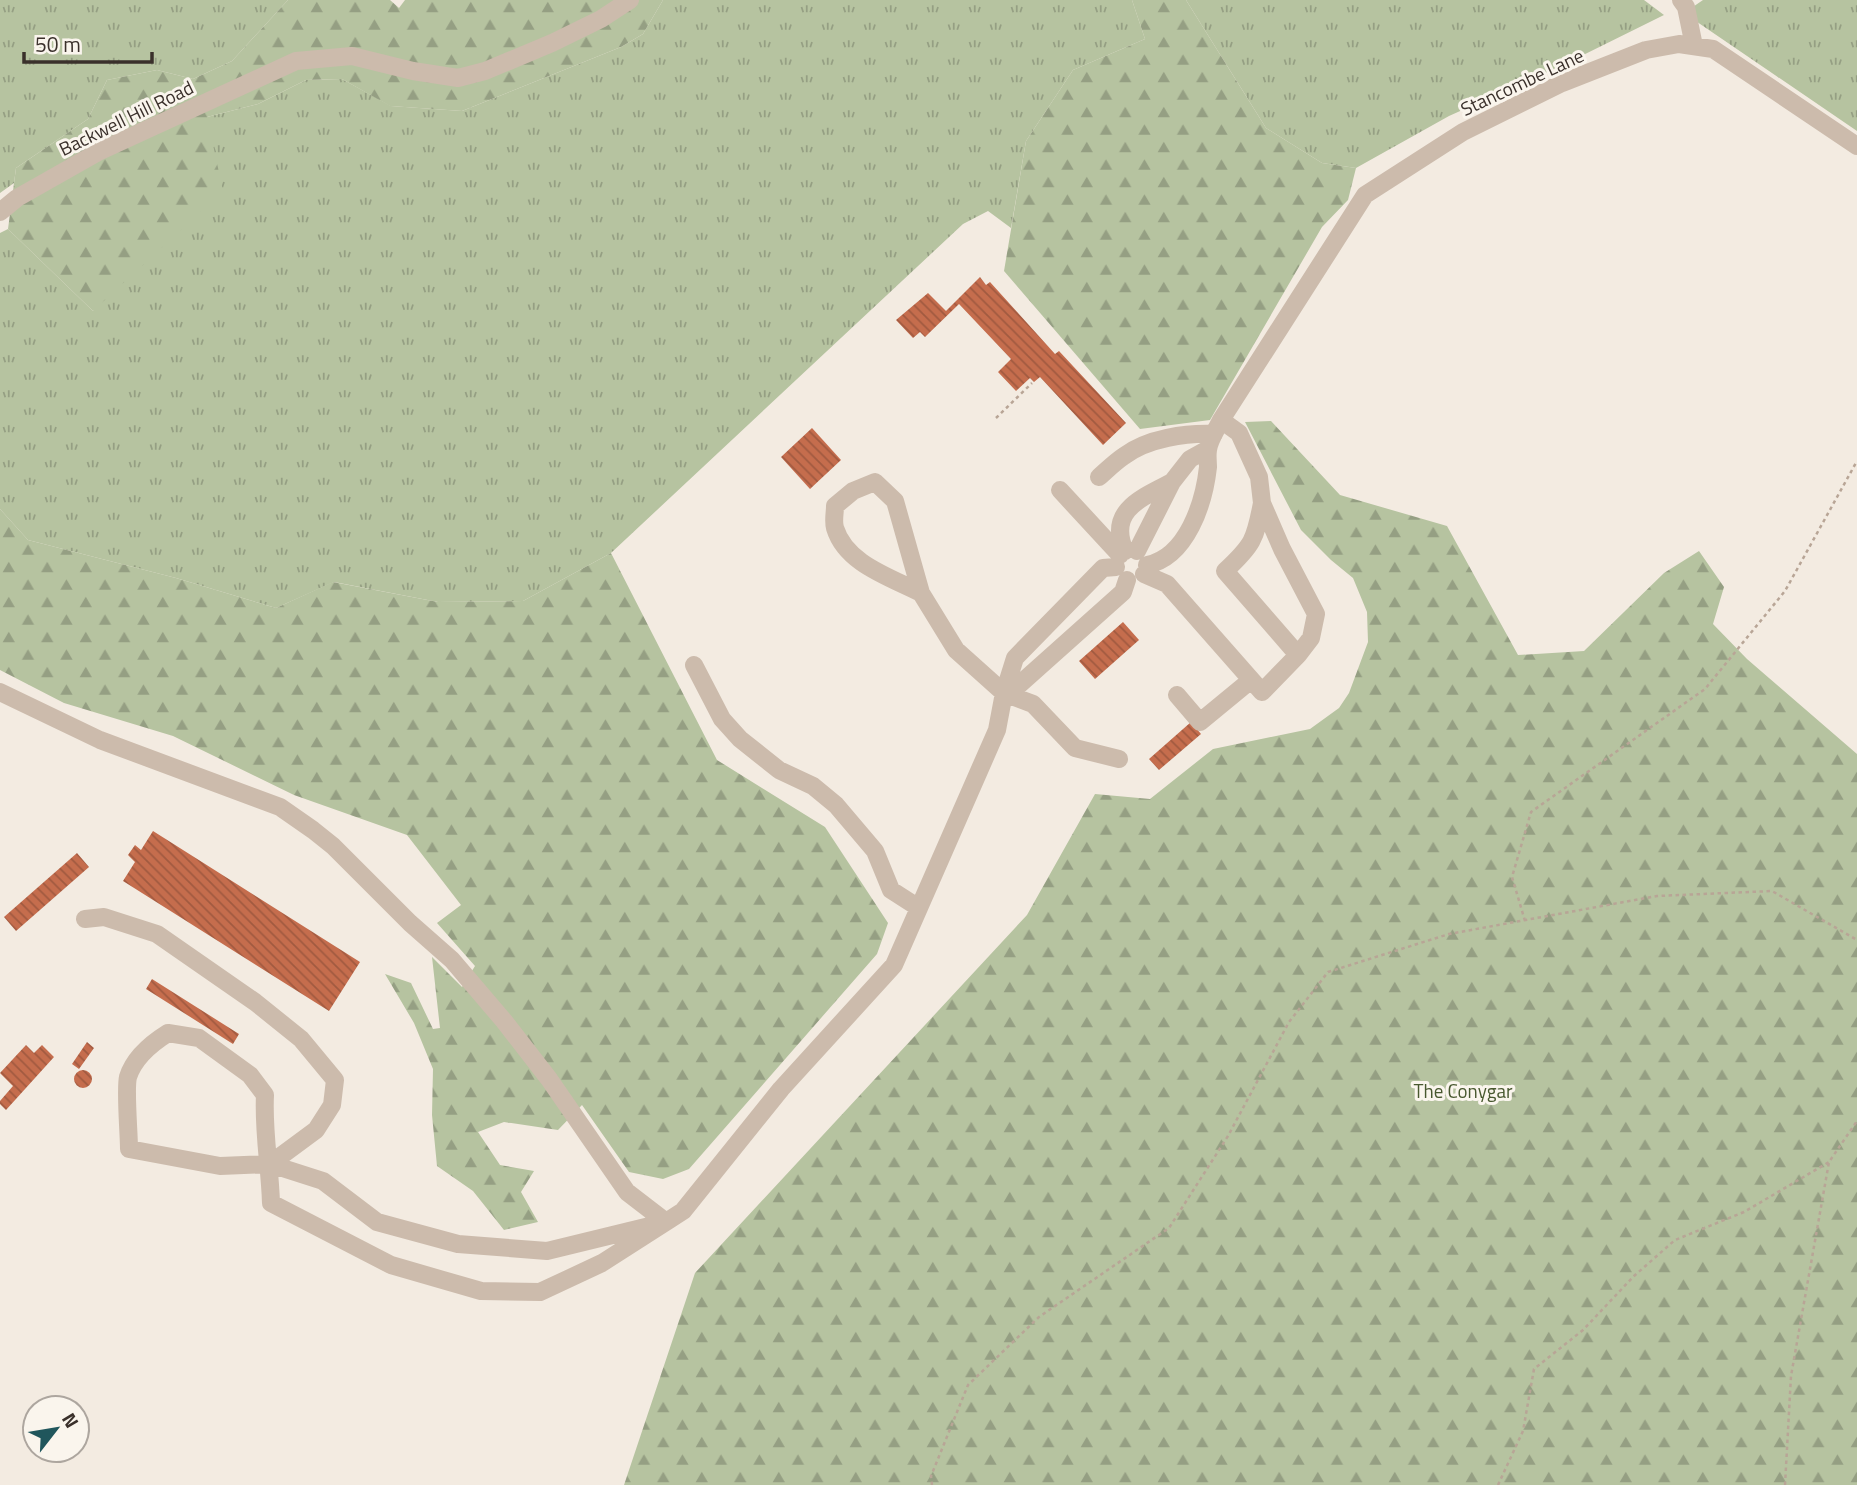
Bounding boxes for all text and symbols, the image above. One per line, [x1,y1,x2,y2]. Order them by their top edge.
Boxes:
scale bar [24,21,152,65]
text: 50 m [35,28,81,60]
street label: Stancombe Lane [1455,40,1588,123]
street label: Backwell Hill Road [54,72,198,163]
park label: The Conygar [1413,1076,1513,1105]
north arrow [21,1394,91,1464]
text: N [55,1407,87,1433]

